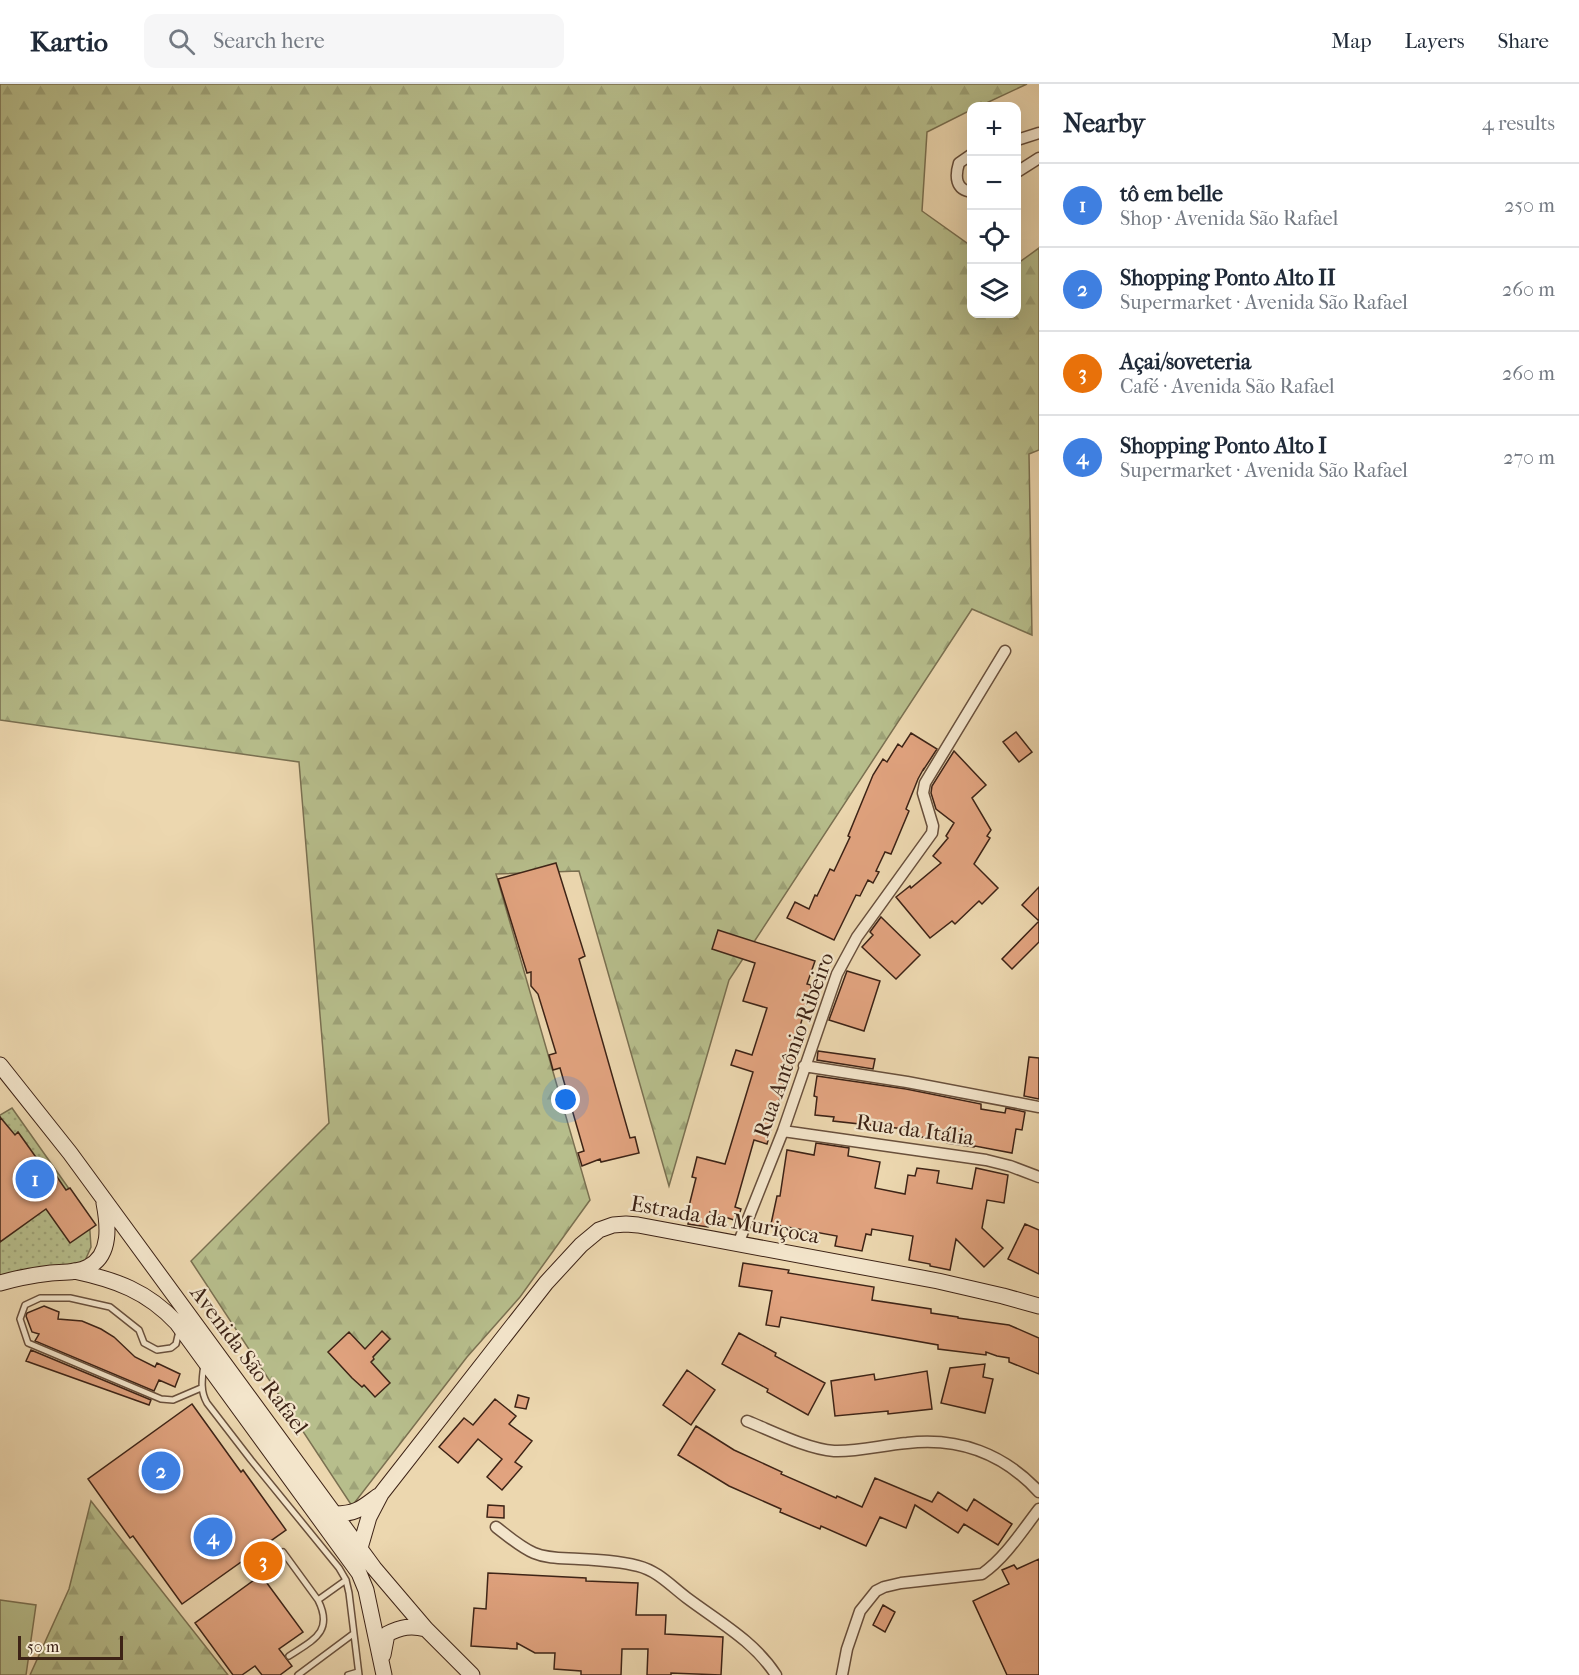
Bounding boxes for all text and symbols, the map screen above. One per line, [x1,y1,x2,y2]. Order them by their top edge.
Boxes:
search box [144,14,564,68]
text: Kartio [30,25,108,58]
icon: search [165,25,198,58]
text: Search here [213,28,325,54]
text: Map [1331,29,1372,53]
text: Layers [1405,29,1464,53]
text: Share [1497,29,1549,53]
map controls [967,102,1021,318]
button: + [967,102,1021,156]
text: Nearby [1063,108,1145,139]
text: 4 results [1482,112,1555,135]
button: − [967,156,1021,210]
text: tô em belle [1120,181,1223,207]
text: 1 [1079,194,1086,217]
text: 250 m [1504,194,1555,217]
text: Shop · Avenida São Rafael [1120,207,1338,230]
button: locate [967,210,1021,264]
button: layers [967,264,1021,318]
text: Shopping Ponto Alto II [1120,265,1336,291]
text: 2 [1077,278,1088,301]
text: 260 m [1502,278,1555,301]
text: Supermarket · Avenida São Rafael [1120,291,1408,314]
text: Açai/soveteria [1120,349,1251,375]
text: 3 [1078,362,1087,385]
text: 260 m [1502,362,1555,385]
text: Café · Avenida São Rafael [1120,375,1335,398]
text: Shopping Ponto Alto I [1120,433,1327,459]
text: 4 [1077,446,1088,469]
text: 270 m [1503,446,1555,469]
text: Supermarket · Avenida São Rafael [1120,459,1408,482]
street label: Rua Antônio Ribeiro [748,949,840,1141]
your location [551,1085,580,1114]
street label: Rua da Itália [854,1109,976,1151]
pin: 1 [15,1156,54,1202]
street label: Estrada da Muriçoca [628,1191,822,1250]
street label: Avenida São Rafael [184,1280,313,1439]
pin: 2 [142,1448,180,1494]
pin: 4 [194,1514,232,1560]
pin: 3 [244,1538,282,1584]
scale bar [18,1633,123,1660]
text: 50 m [27,1637,59,1656]

